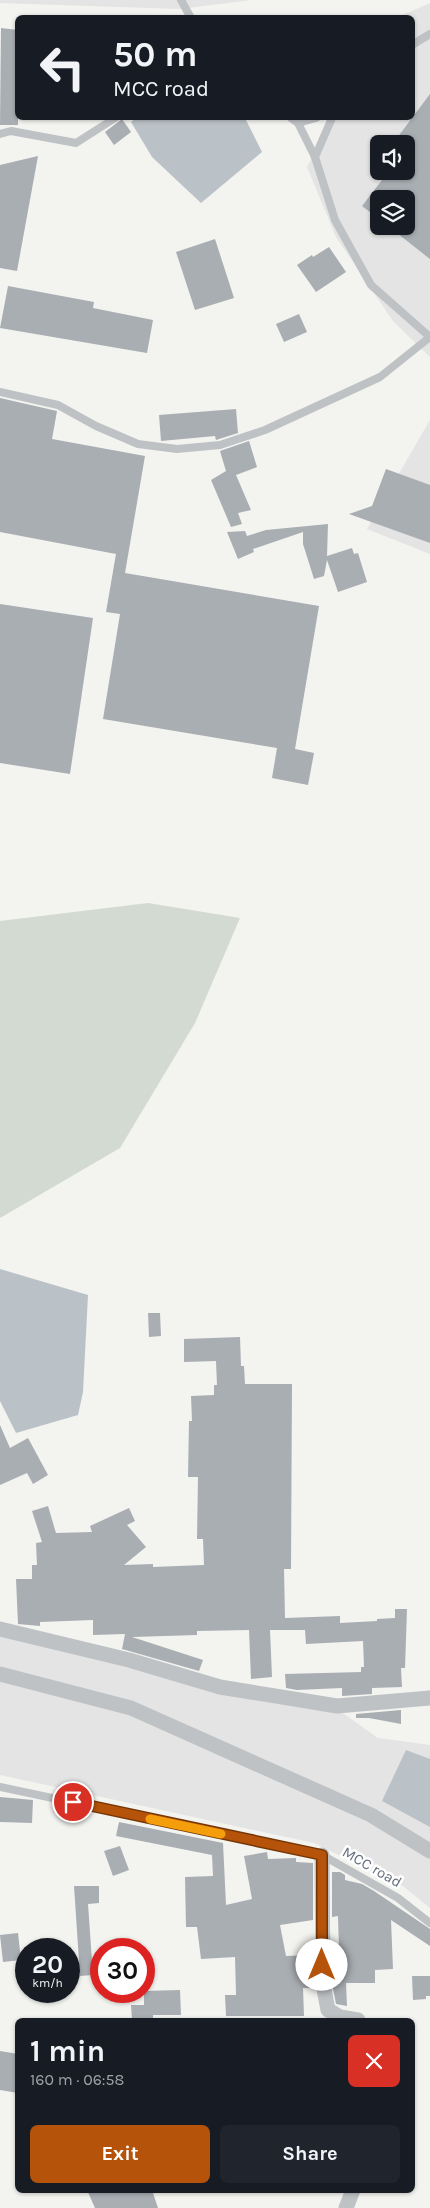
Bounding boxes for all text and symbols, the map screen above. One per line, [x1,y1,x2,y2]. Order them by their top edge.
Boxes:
text: 50 m [113,34,198,75]
icon: left [30,35,95,100]
text: MCC road [113,76,209,102]
map controls [370,135,415,235]
button: sound [370,135,415,180]
button: layers [370,190,415,235]
pin [52,1781,94,1823]
icon: arrive [59,1788,87,1816]
street label: MCC road [339,1843,405,1891]
speed limit sign: 30 [90,1938,155,2003]
position arrow [295,1938,347,1990]
text: 20 [32,1950,63,1979]
text: km/h [32,1976,63,1990]
text: 1 min [30,2033,105,2069]
button: close [348,2035,400,2087]
text: 160 m · 06:58 [30,2070,124,2089]
button: Exit [30,2125,210,2183]
button: Share [220,2125,400,2183]

